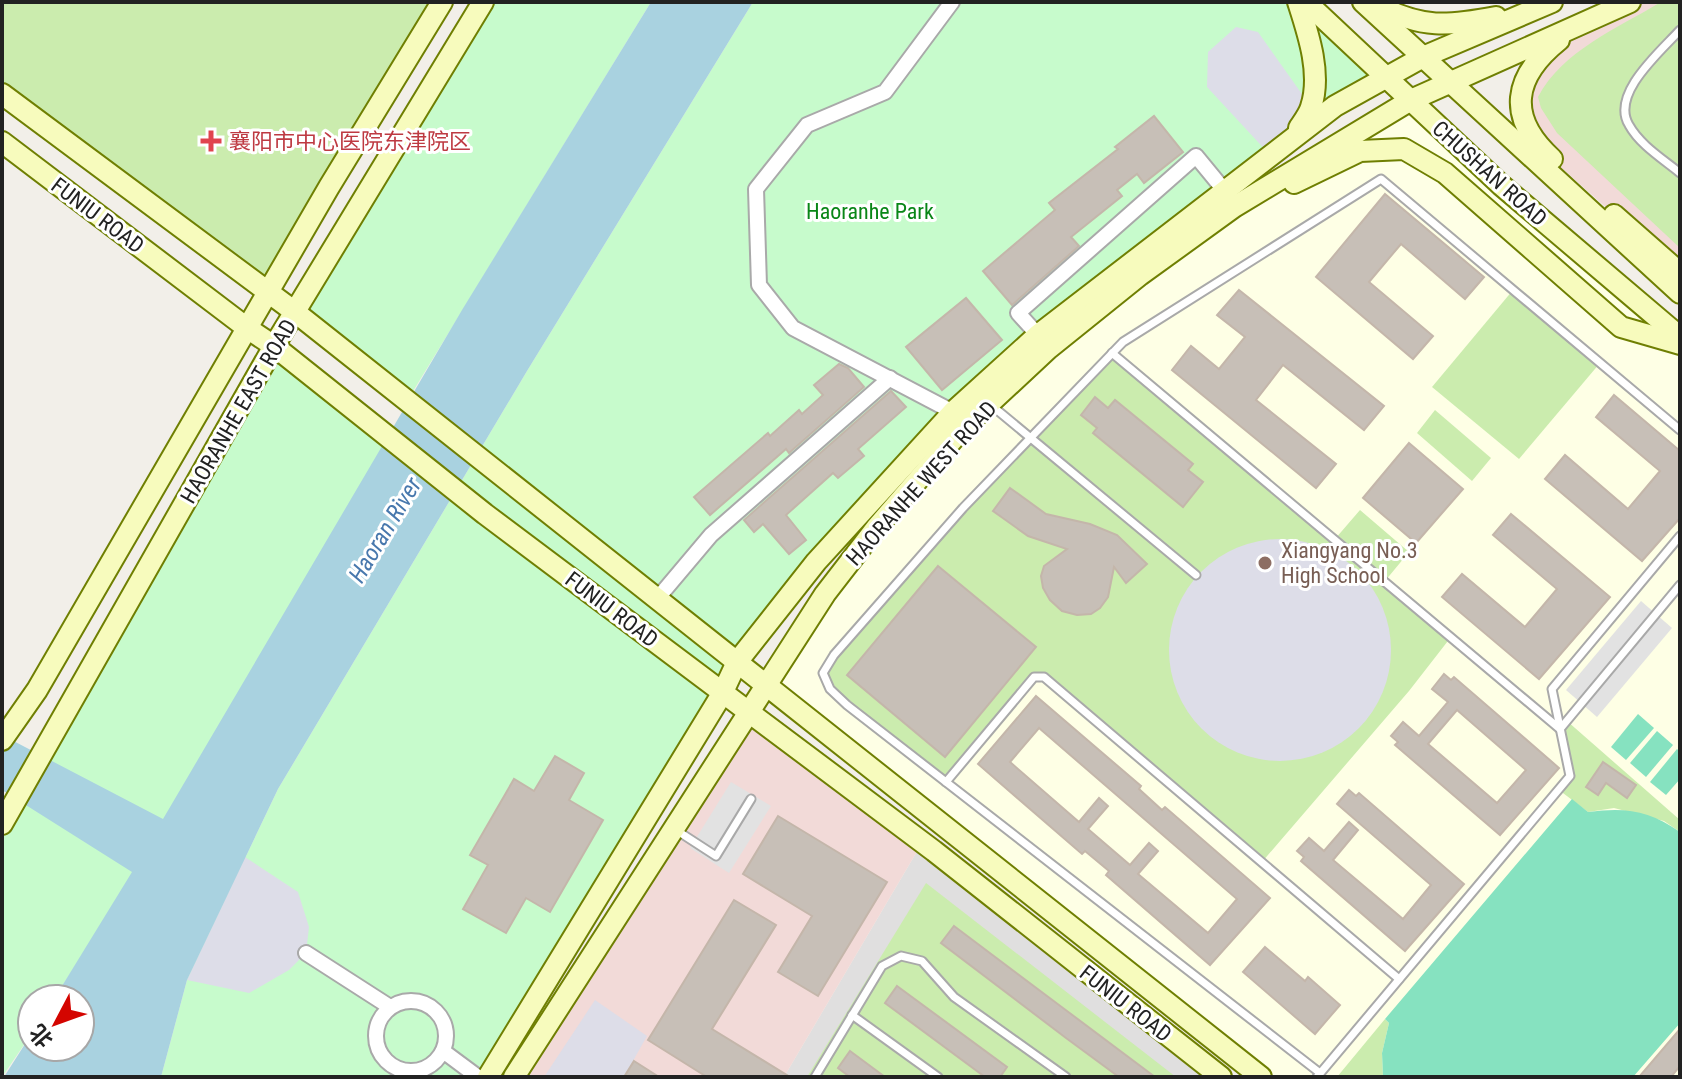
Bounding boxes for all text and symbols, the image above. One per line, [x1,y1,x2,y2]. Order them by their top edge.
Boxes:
street label: CHUSHAN ROAD [1427,116,1552,231]
place label: 襄阳市中心医院东津院区 [229,129,471,154]
marker: 襄阳市中心医院东津院区 [200,130,222,152]
street label: FUNIU ROAD [46,172,149,258]
park label: Haoranhe Park [806,199,934,224]
street label: HAORANHE EAST ROAD [176,315,301,508]
street label: HAORANHE WEST ROAD [841,396,1002,571]
water label: Haoran River [343,472,428,587]
place label: Xiangyang No.3 High School [1281,538,1418,588]
marker: Xiangyang No.3 High School [1256,554,1274,572]
street label: FUNIU ROAD [560,566,663,652]
street label: FUNIU ROAD [1075,960,1176,1047]
north arrow [16,983,96,1063]
text: 北 [25,1019,58,1052]

